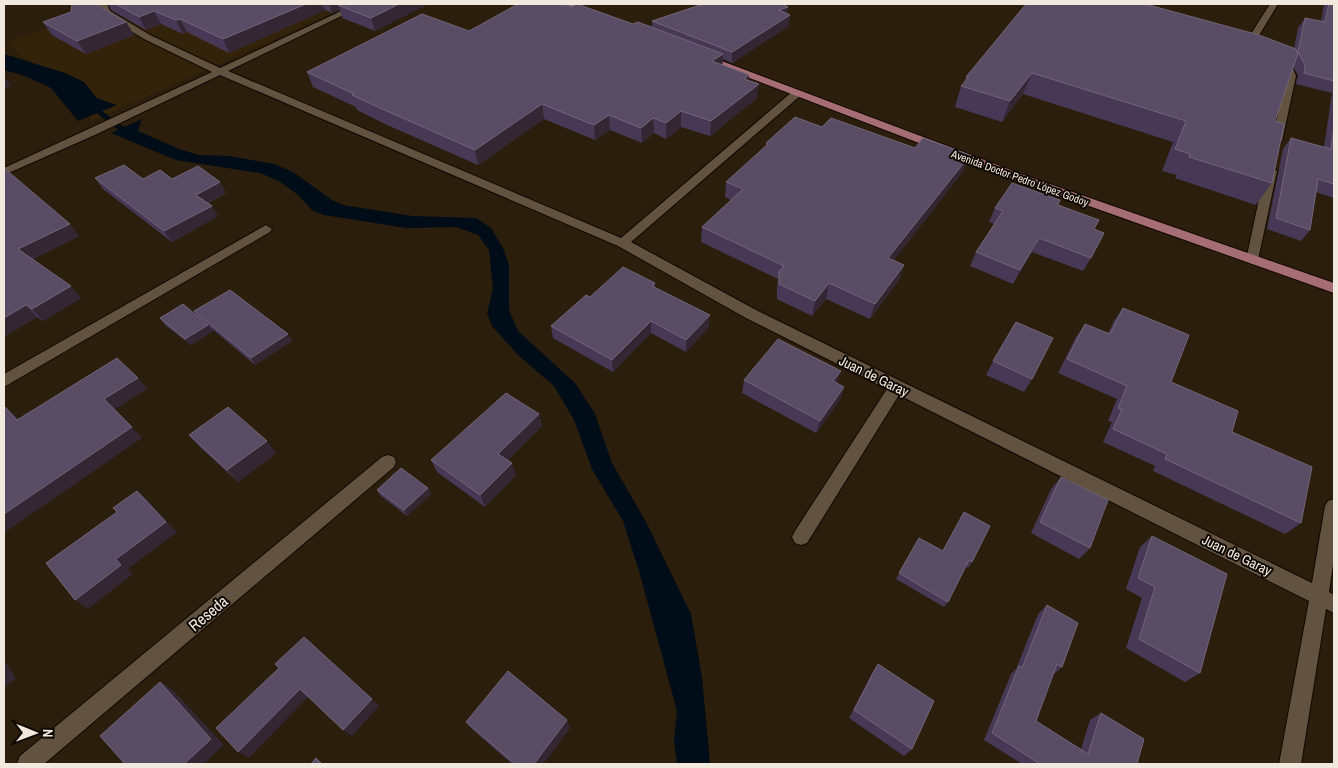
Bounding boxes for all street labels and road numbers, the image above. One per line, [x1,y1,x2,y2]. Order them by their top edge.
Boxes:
street label: Avenida Doctor Pedro López Godoy [949,146,1091,209]
street label: Juan de Garay [836,351,912,401]
street label: Juan de Garay [1199,530,1275,580]
street label: Reseda [184,590,233,636]

